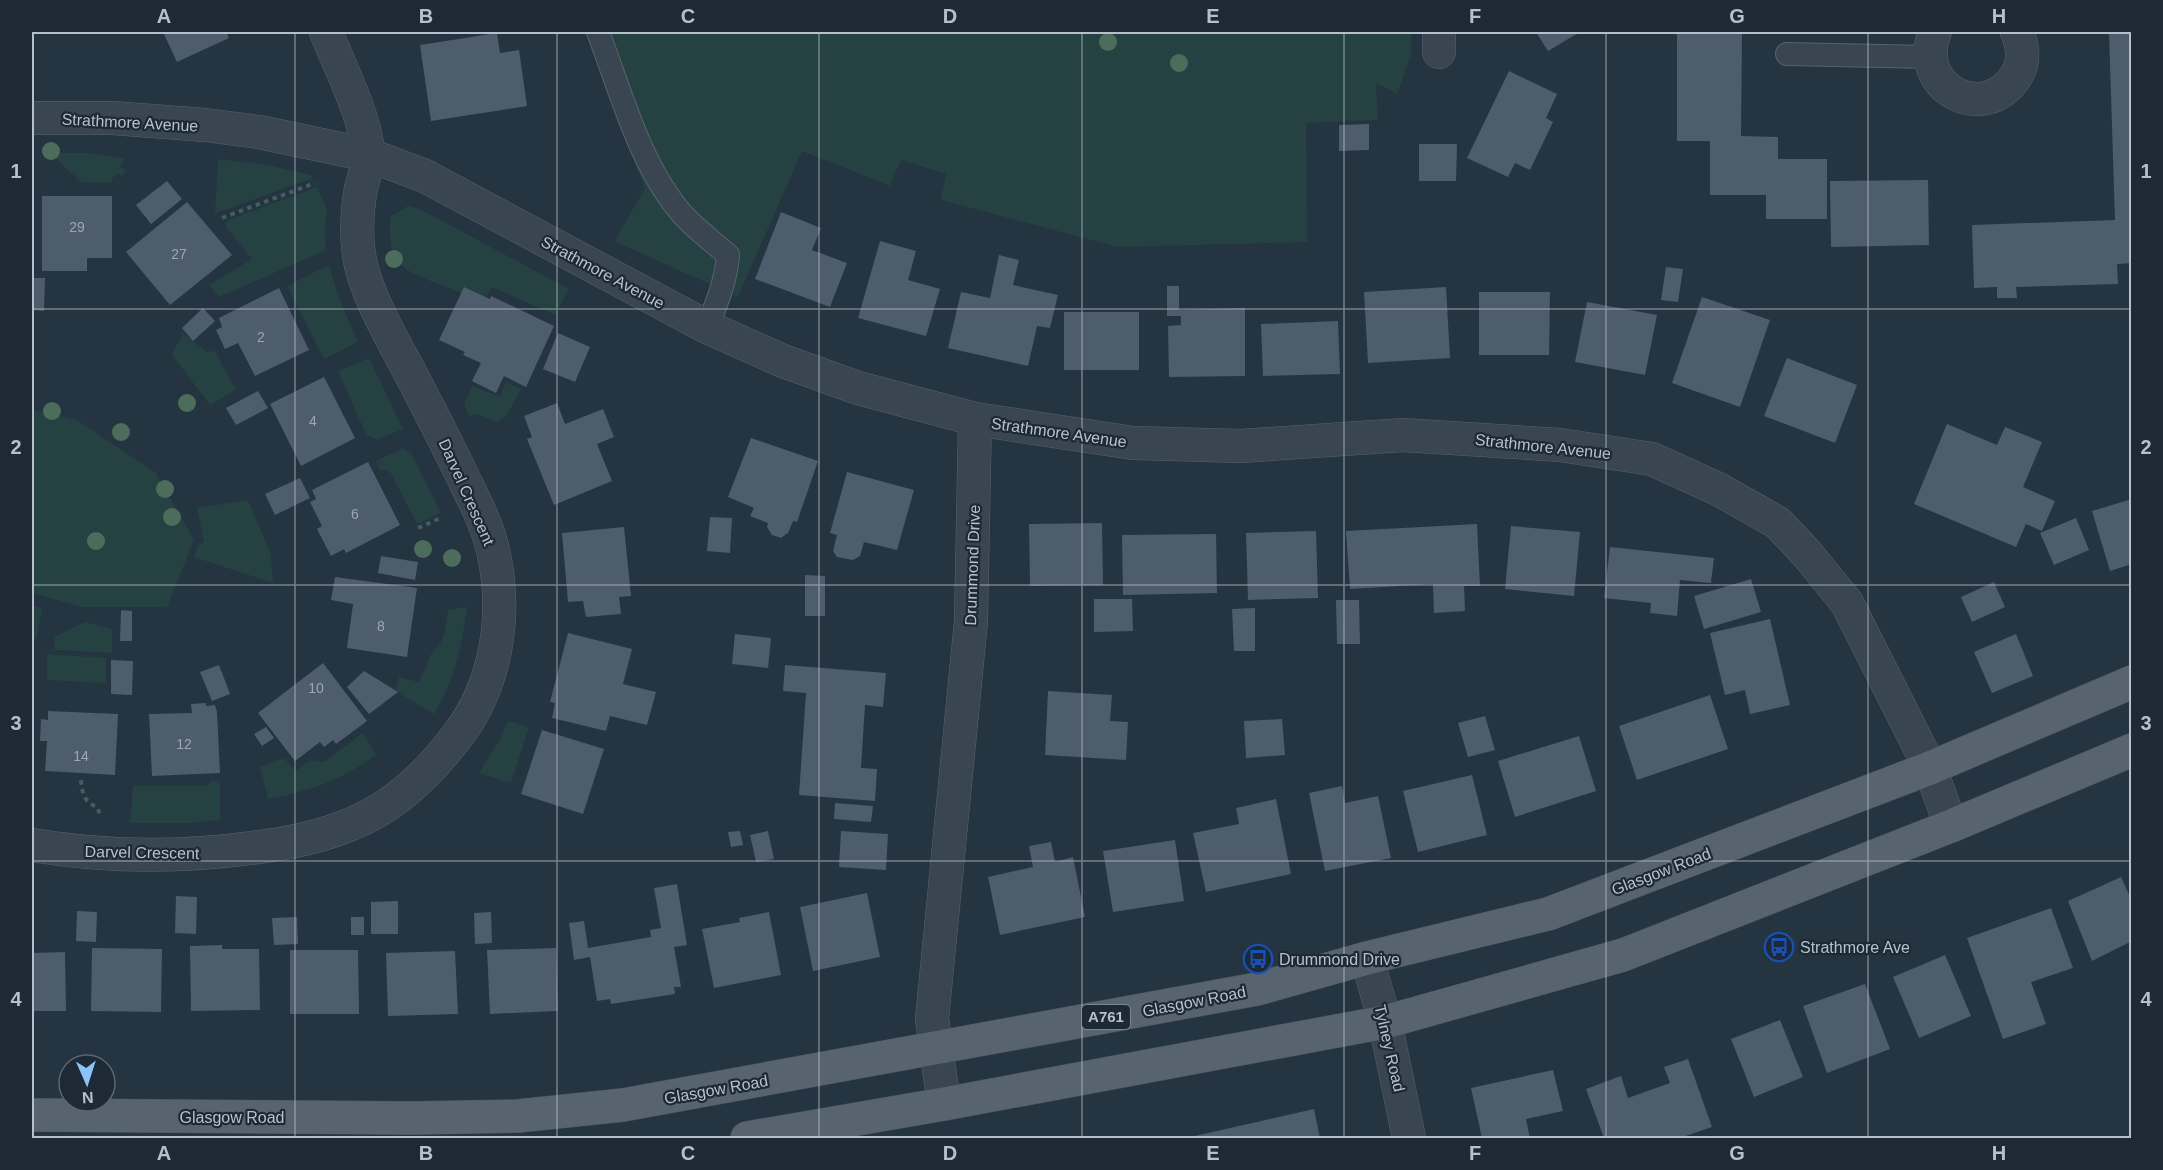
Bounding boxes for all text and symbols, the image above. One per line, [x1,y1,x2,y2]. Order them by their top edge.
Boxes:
text: A [157,5,171,27]
text: B [419,5,433,27]
text: C [681,5,695,27]
text: D [943,5,957,27]
text: E [1206,5,1220,27]
text: F [1469,5,1481,27]
text: G [1729,5,1745,27]
text: H [1992,5,2006,27]
street label: Strathmore Avenue [61,110,199,135]
text: 1 [10,160,22,182]
text: 1 [2140,160,2152,182]
house number: 29 [69,219,85,235]
street label: Strathmore Avenue [538,233,667,312]
house number: 27 [171,246,187,262]
house number: 2 [257,329,265,345]
house number: 4 [309,413,317,429]
street label: Strathmore Avenue [990,415,1128,450]
street label: Strathmore Avenue [1474,431,1612,462]
text: 2 [10,436,22,458]
street label: Darvel Crescent [435,436,498,549]
text: 2 [2140,436,2152,458]
street label: Drummond Drive [962,504,983,626]
house number: 6 [351,506,359,522]
house number: 8 [377,618,385,634]
house number: 10 [308,680,324,696]
text: 3 [10,712,22,734]
text: 3 [2140,712,2152,734]
house number: 12 [176,736,192,752]
house number: 14 [73,748,89,764]
street label: Darvel Crescent [85,843,200,862]
street label: Glasgow Road [1609,845,1713,898]
bus stop icon: Strathmore Ave [1763,931,1795,963]
place label: Strathmore Ave [1800,939,1910,956]
bus stop icon: Drummond Drive [1242,943,1274,975]
place label: Drummond Drive [1279,951,1400,968]
street label: Glasgow Road [1141,983,1247,1020]
text: 4 [10,988,22,1010]
text: 4 [2140,988,2152,1010]
street label: Tylney Road [1371,1003,1408,1093]
road number: A761 [1082,1005,1130,1029]
north arrow [57,1053,117,1113]
street label: Glasgow Road [663,1072,769,1107]
text: N [82,1089,94,1106]
street label: Glasgow Road [180,1109,284,1126]
text: A [157,1142,171,1164]
text: B [419,1142,433,1164]
text: C [681,1142,695,1164]
text: D [943,1142,957,1164]
text: E [1206,1142,1220,1164]
text: F [1469,1142,1481,1164]
text: G [1729,1142,1745,1164]
text: H [1992,1142,2006,1164]

